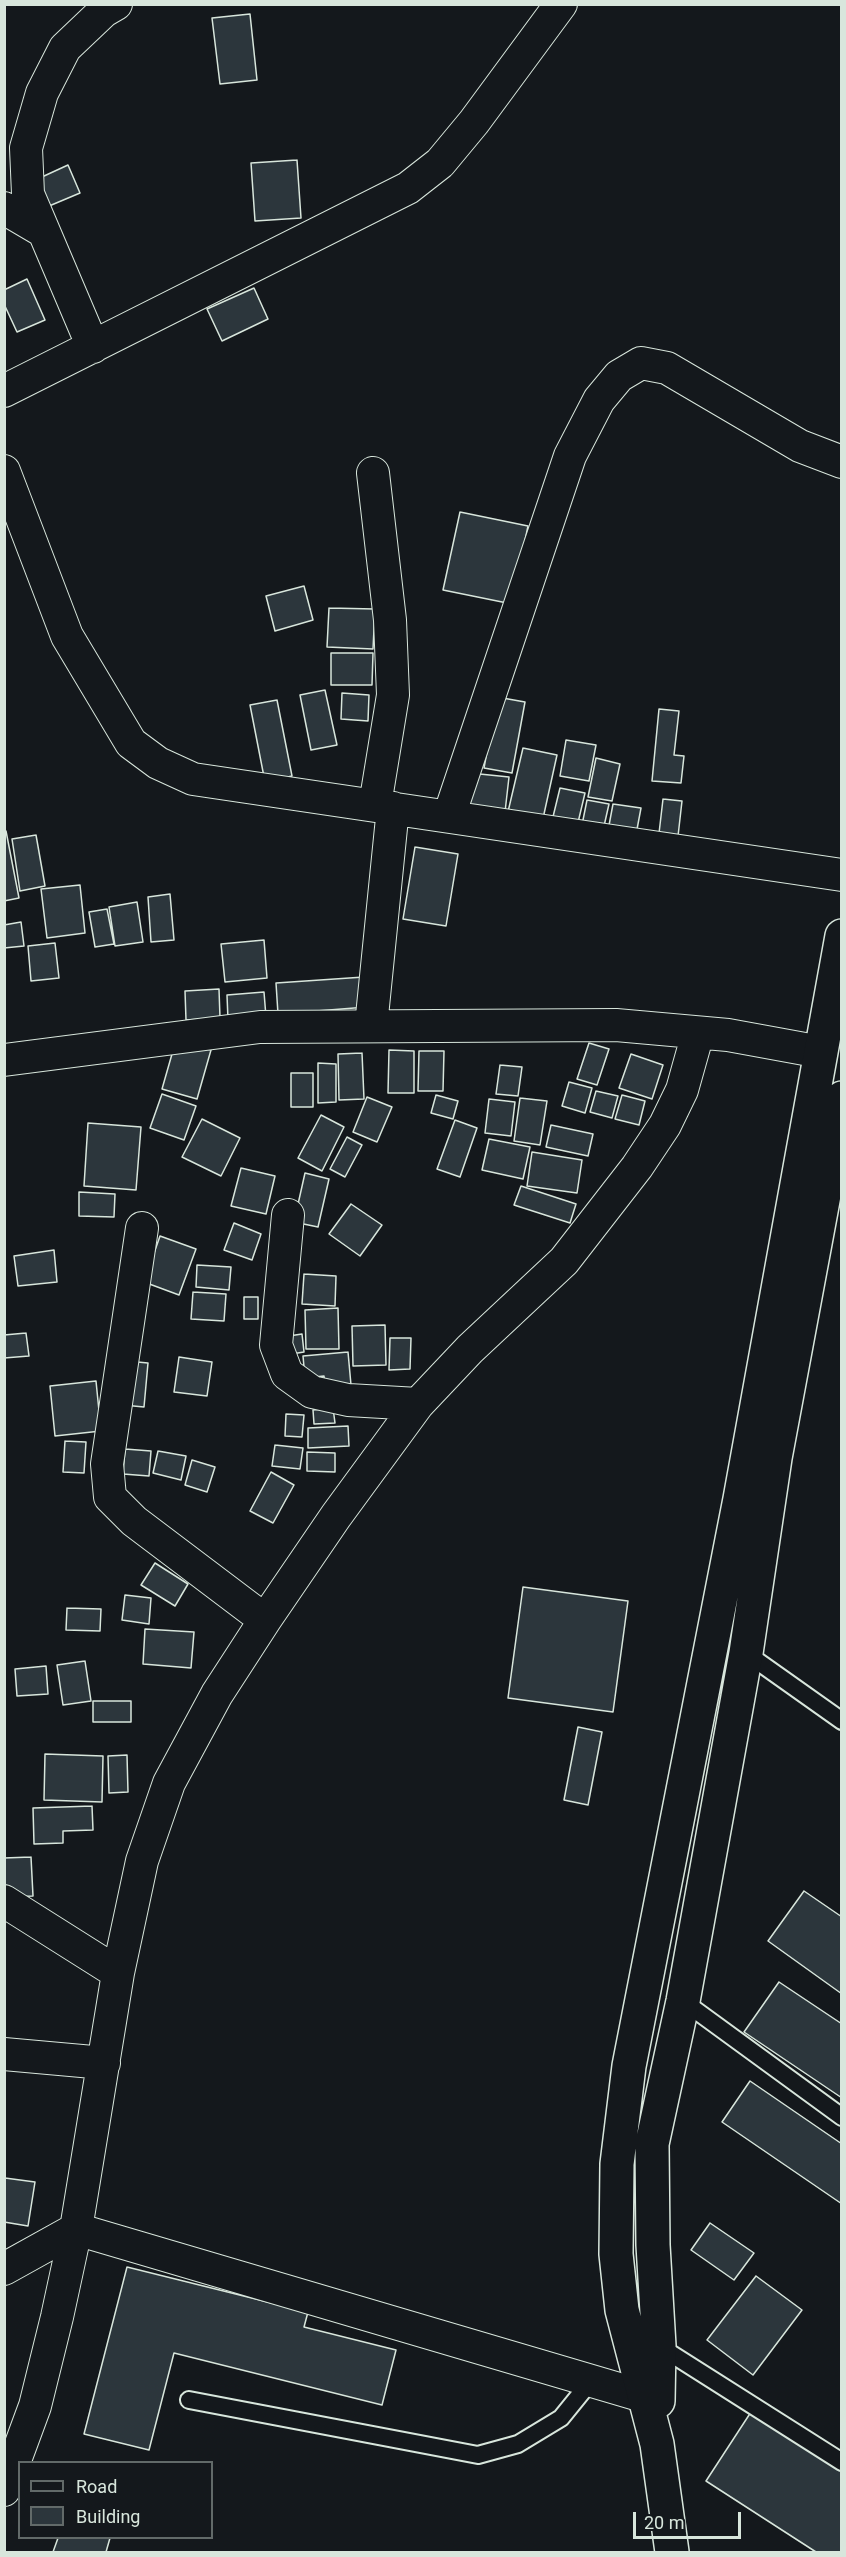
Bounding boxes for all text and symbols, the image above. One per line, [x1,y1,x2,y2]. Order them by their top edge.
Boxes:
legend [18,2461,213,2539]
text: Road [76,2476,117,2497]
scale bar [636,2500,744,2538]
text: Building [76,2506,140,2527]
text: 20 m [644,2512,684,2533]

